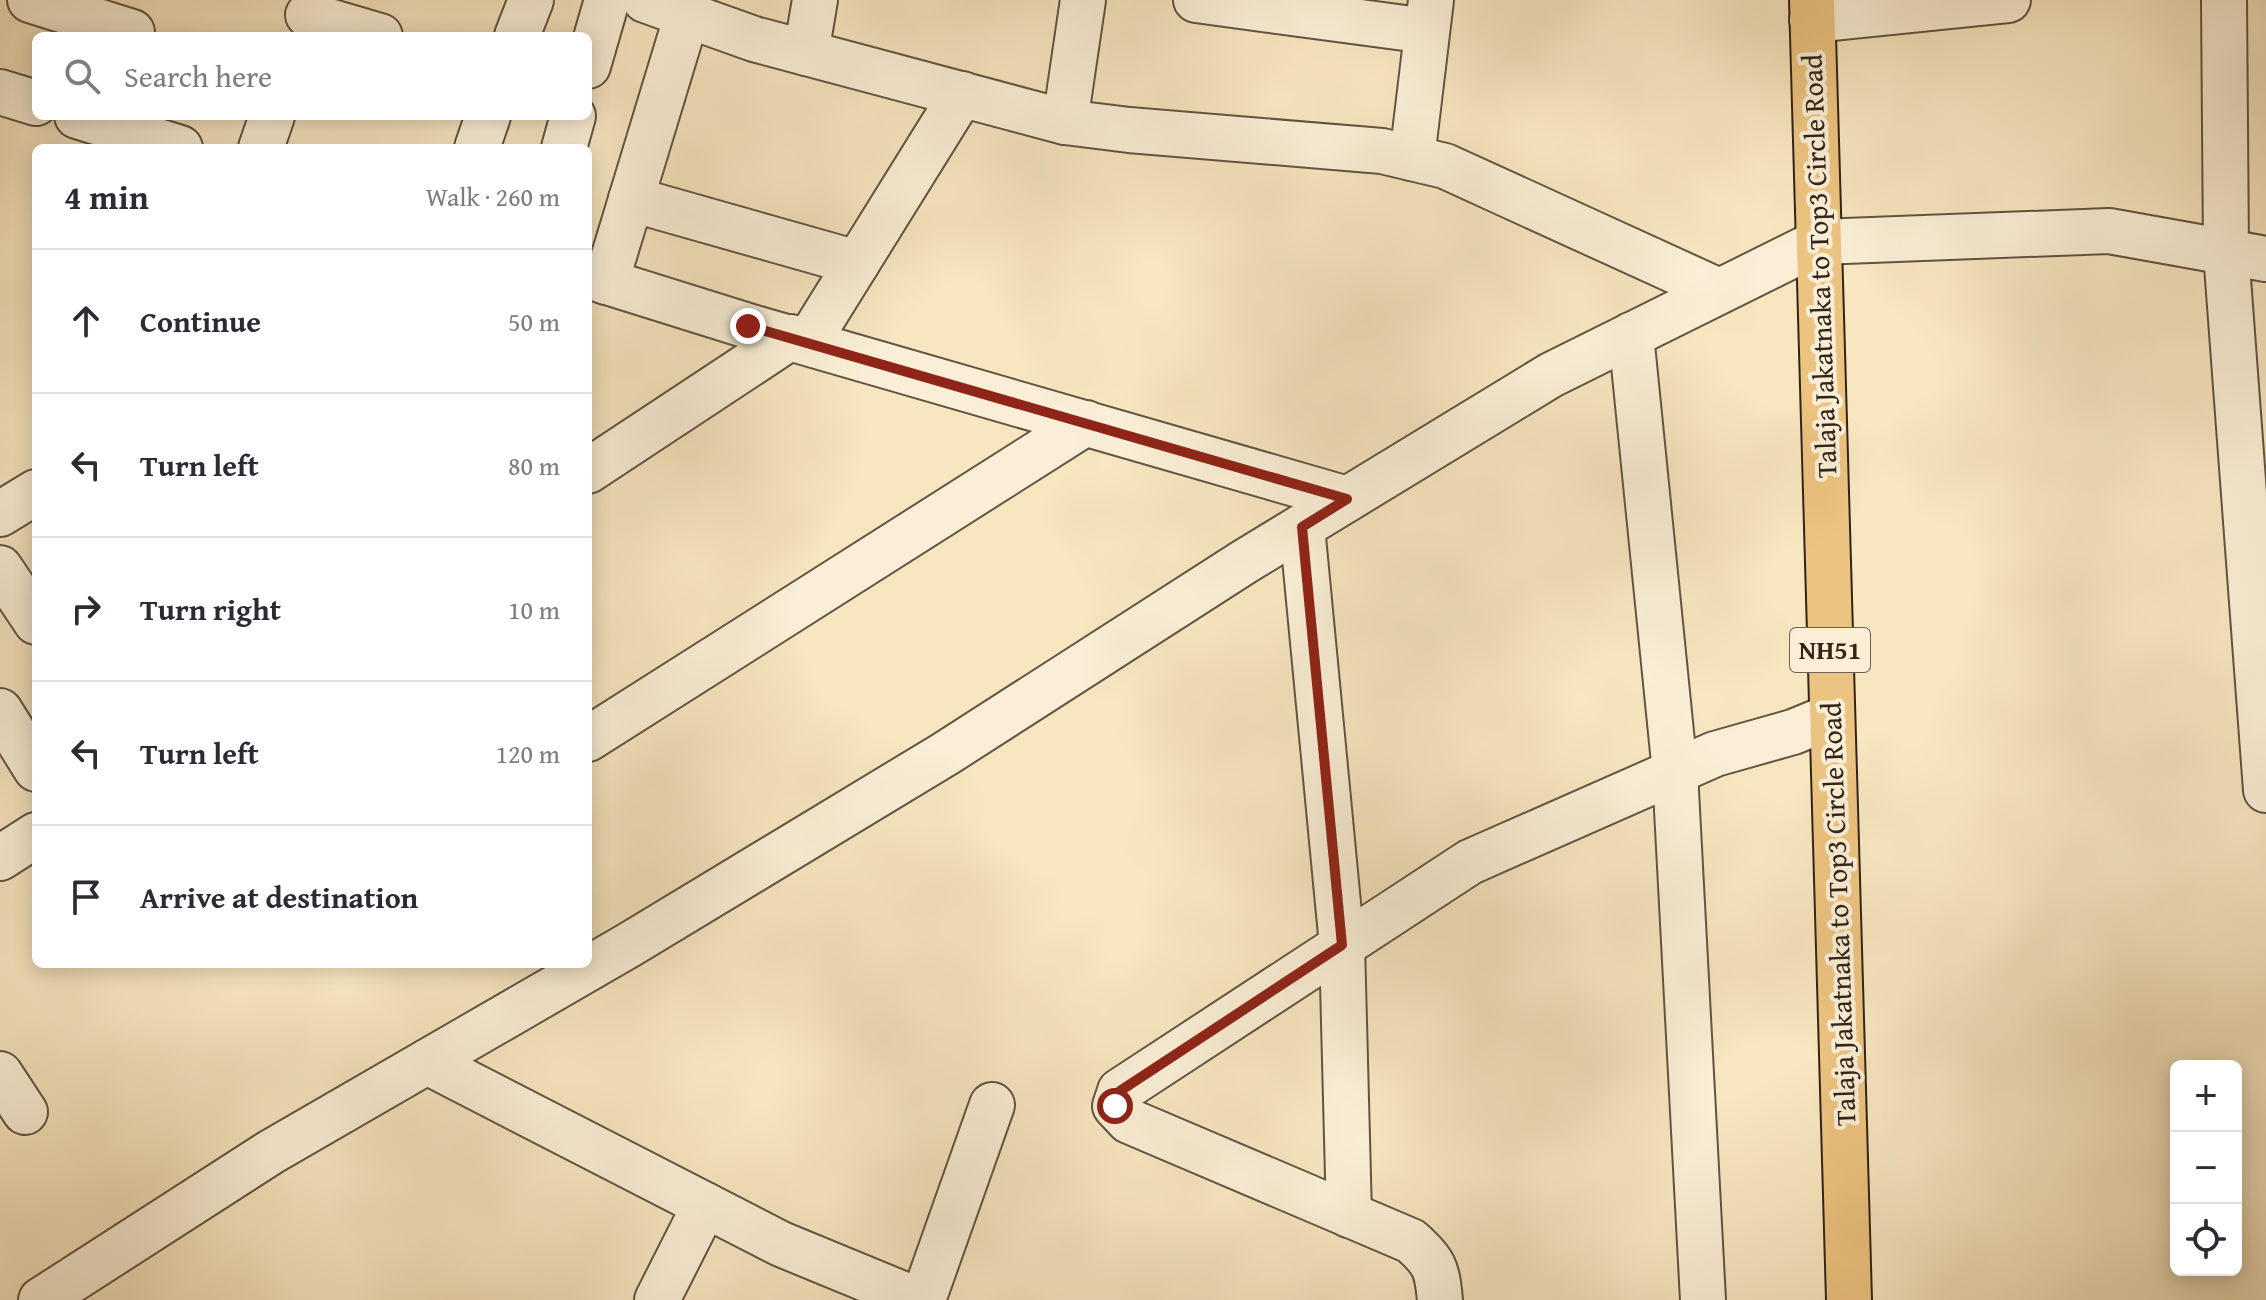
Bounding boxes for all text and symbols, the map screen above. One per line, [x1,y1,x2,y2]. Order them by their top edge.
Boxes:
search box [32,32,592,120]
icon: search [60,54,104,98]
text: Search here [124,54,272,98]
street label: Talaja Jakatnaka to Top3 Circle Road [1791,54,1846,478]
text: 4 min [64,172,149,221]
text: Walk · 260 m [426,177,560,216]
icon: ahead [64,299,108,343]
text: Continue [140,299,261,343]
text: 50 m [508,302,560,341]
route end [730,308,766,344]
icon: left [64,443,108,487]
text: Turn left [140,443,259,487]
text: 80 m [508,446,560,485]
icon: right [64,587,108,631]
text: Turn right [140,587,281,631]
text: 10 m [508,590,560,629]
road number: NH51 [1790,628,1870,672]
street label: Talaja Jakatnaka to Top3 Circle Road [1810,702,1865,1126]
icon: left [64,731,108,775]
text: Turn left [140,731,259,775]
text: 120 m [495,734,560,773]
icon: arrive [64,875,108,919]
text: Arrive at destination [140,875,418,919]
map controls [2170,1060,2242,1276]
button: + [2170,1060,2242,1132]
route start [1097,1088,1133,1124]
button: − [2170,1132,2242,1204]
button: locate [2170,1204,2242,1276]

